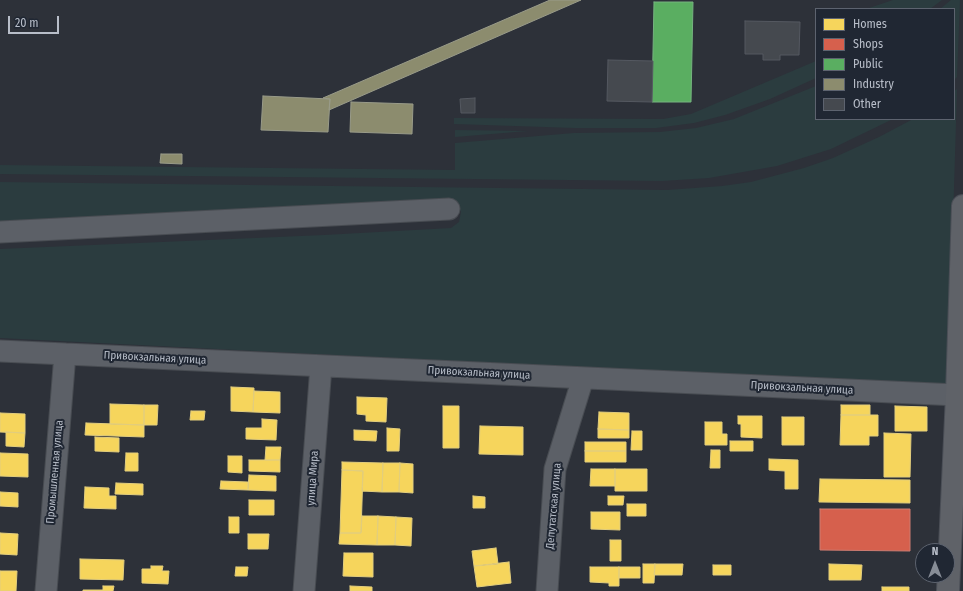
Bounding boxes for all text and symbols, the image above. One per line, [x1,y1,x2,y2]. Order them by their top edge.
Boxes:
scale bar [10,8,61,34]
legend [815,8,955,120]
text: 20 m [15,16,39,30]
text: Homes [853,17,887,31]
text: Shops [853,37,883,51]
text: Public [853,57,883,71]
text: Industry [853,77,894,91]
text: Other [853,97,881,111]
street label: Привокзальная улица [103,349,207,367]
street label: Привокзальная улица [427,364,531,382]
street label: Привокзальная улица [750,379,854,397]
street label: Промышленная улица [44,420,66,524]
street label: улица Мира [304,450,322,506]
street label: Депутатская улица [544,462,564,550]
north arrow [915,543,955,583]
text: N [932,545,938,558]

